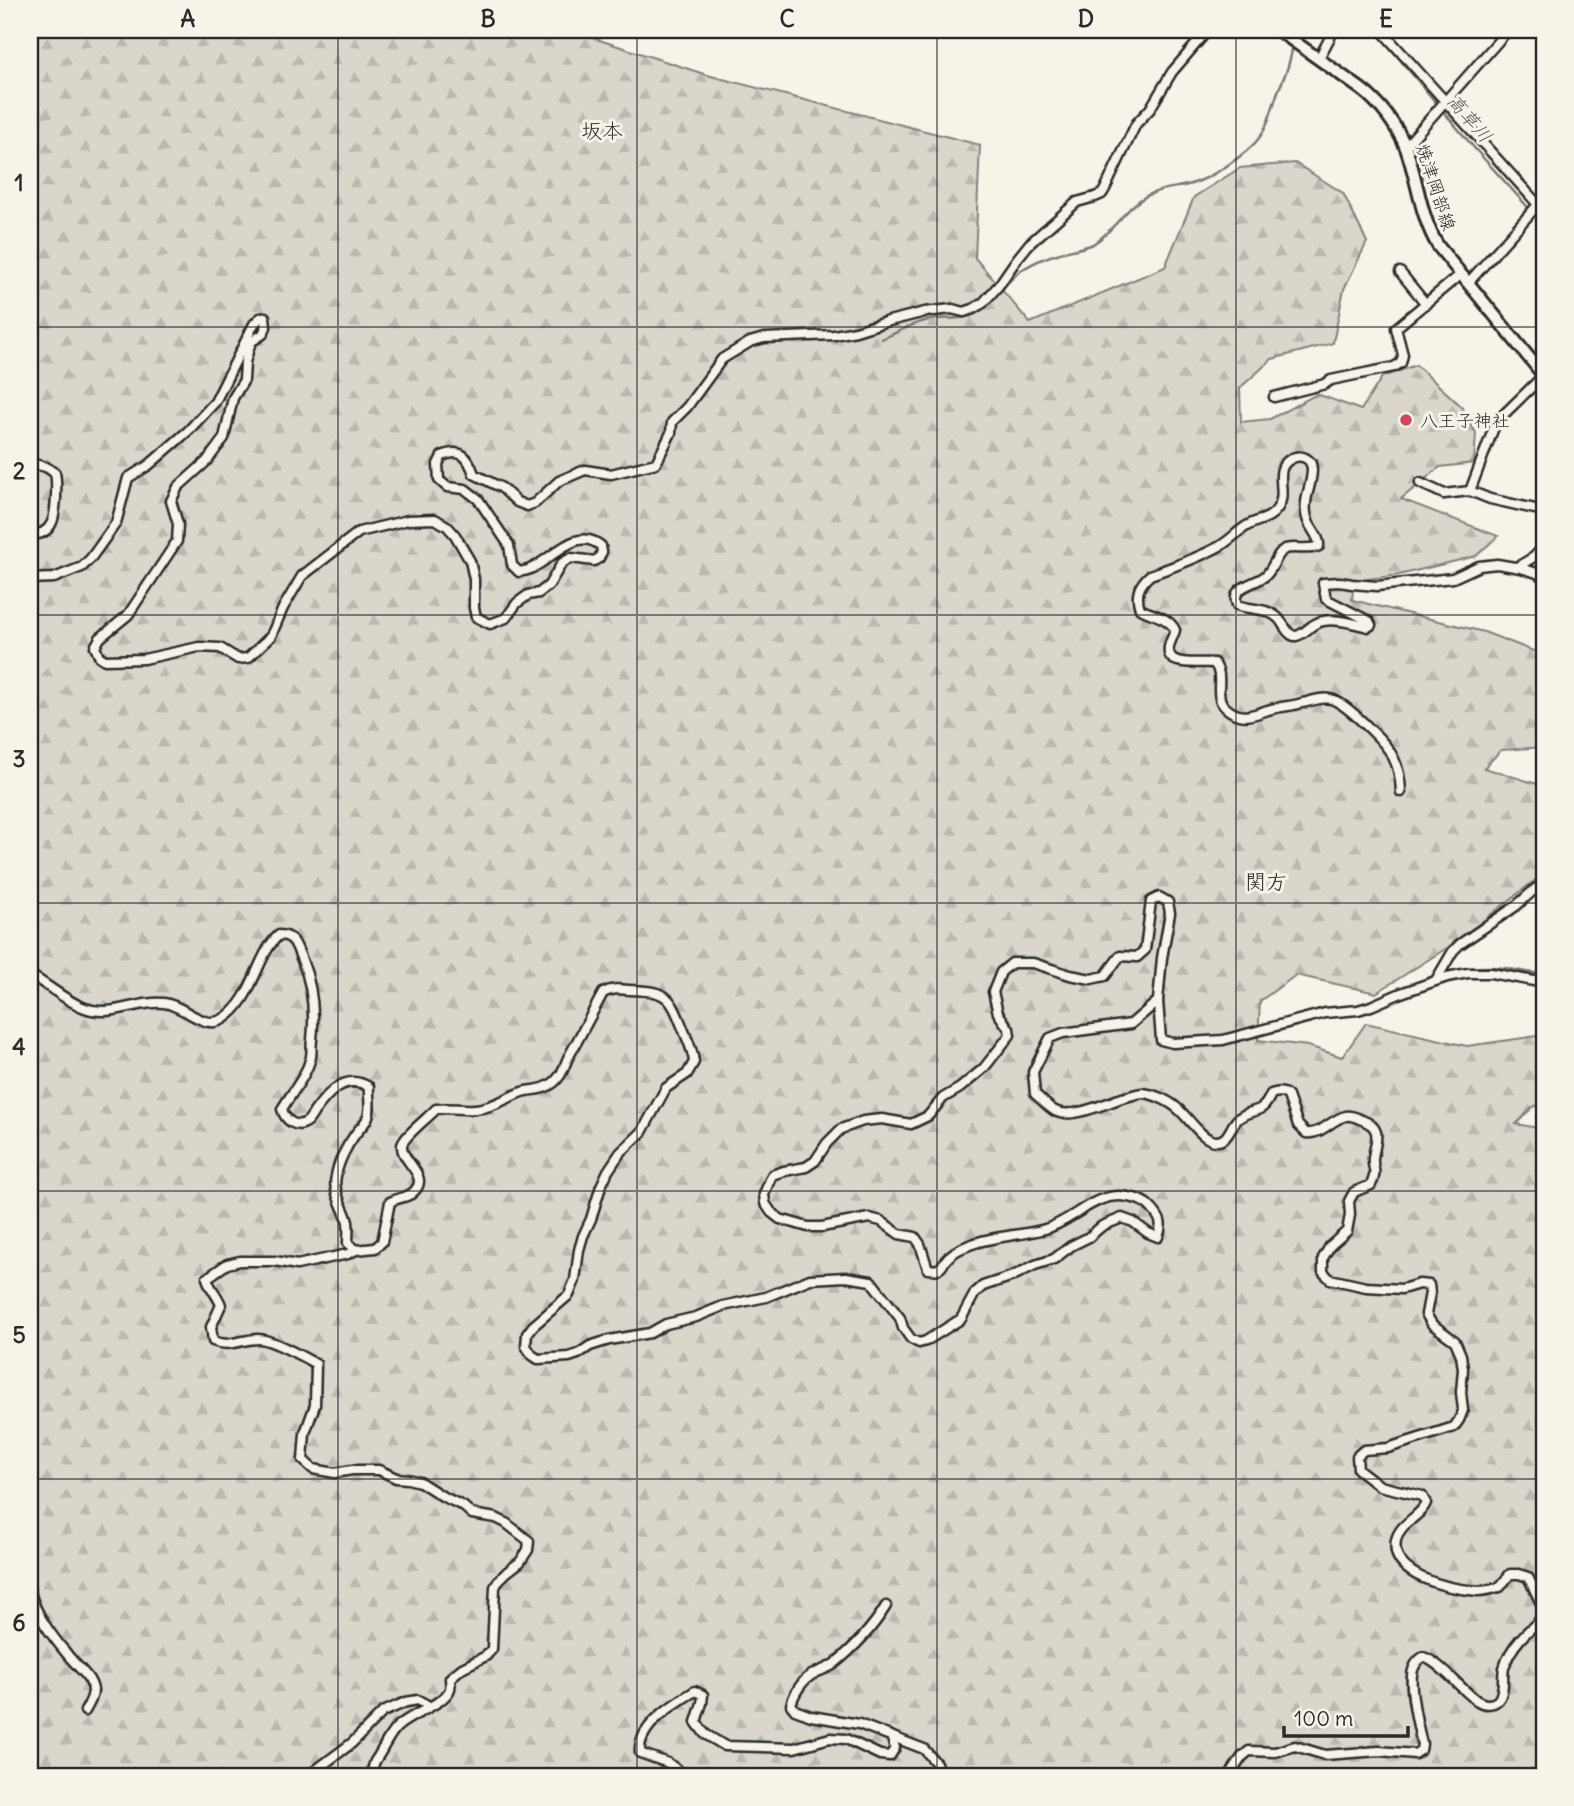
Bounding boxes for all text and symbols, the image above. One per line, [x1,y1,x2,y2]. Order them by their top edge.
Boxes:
text: A [181,4,196,33]
text: B [480,4,496,33]
text: C [779,4,795,33]
text: D [1078,4,1094,33]
text: E [1379,4,1393,33]
water label: 高草川 [1442,89,1498,147]
district label: 坂本 [581,117,623,144]
street label: 焼津岡部線 [1411,141,1461,233]
text: 1 [14,168,24,197]
place label: 八王子神社 [1420,409,1510,432]
marker: 八王子神社 [1398,412,1414,428]
text: 2 [13,456,26,485]
text: 3 [12,744,26,773]
district label: 関方 [1245,868,1287,895]
text: 4 [12,1032,26,1061]
text: 5 [12,1320,26,1349]
text: 6 [12,1608,26,1637]
scale bar [1284,1694,1408,1738]
text: 100 m [1294,1705,1353,1732]

